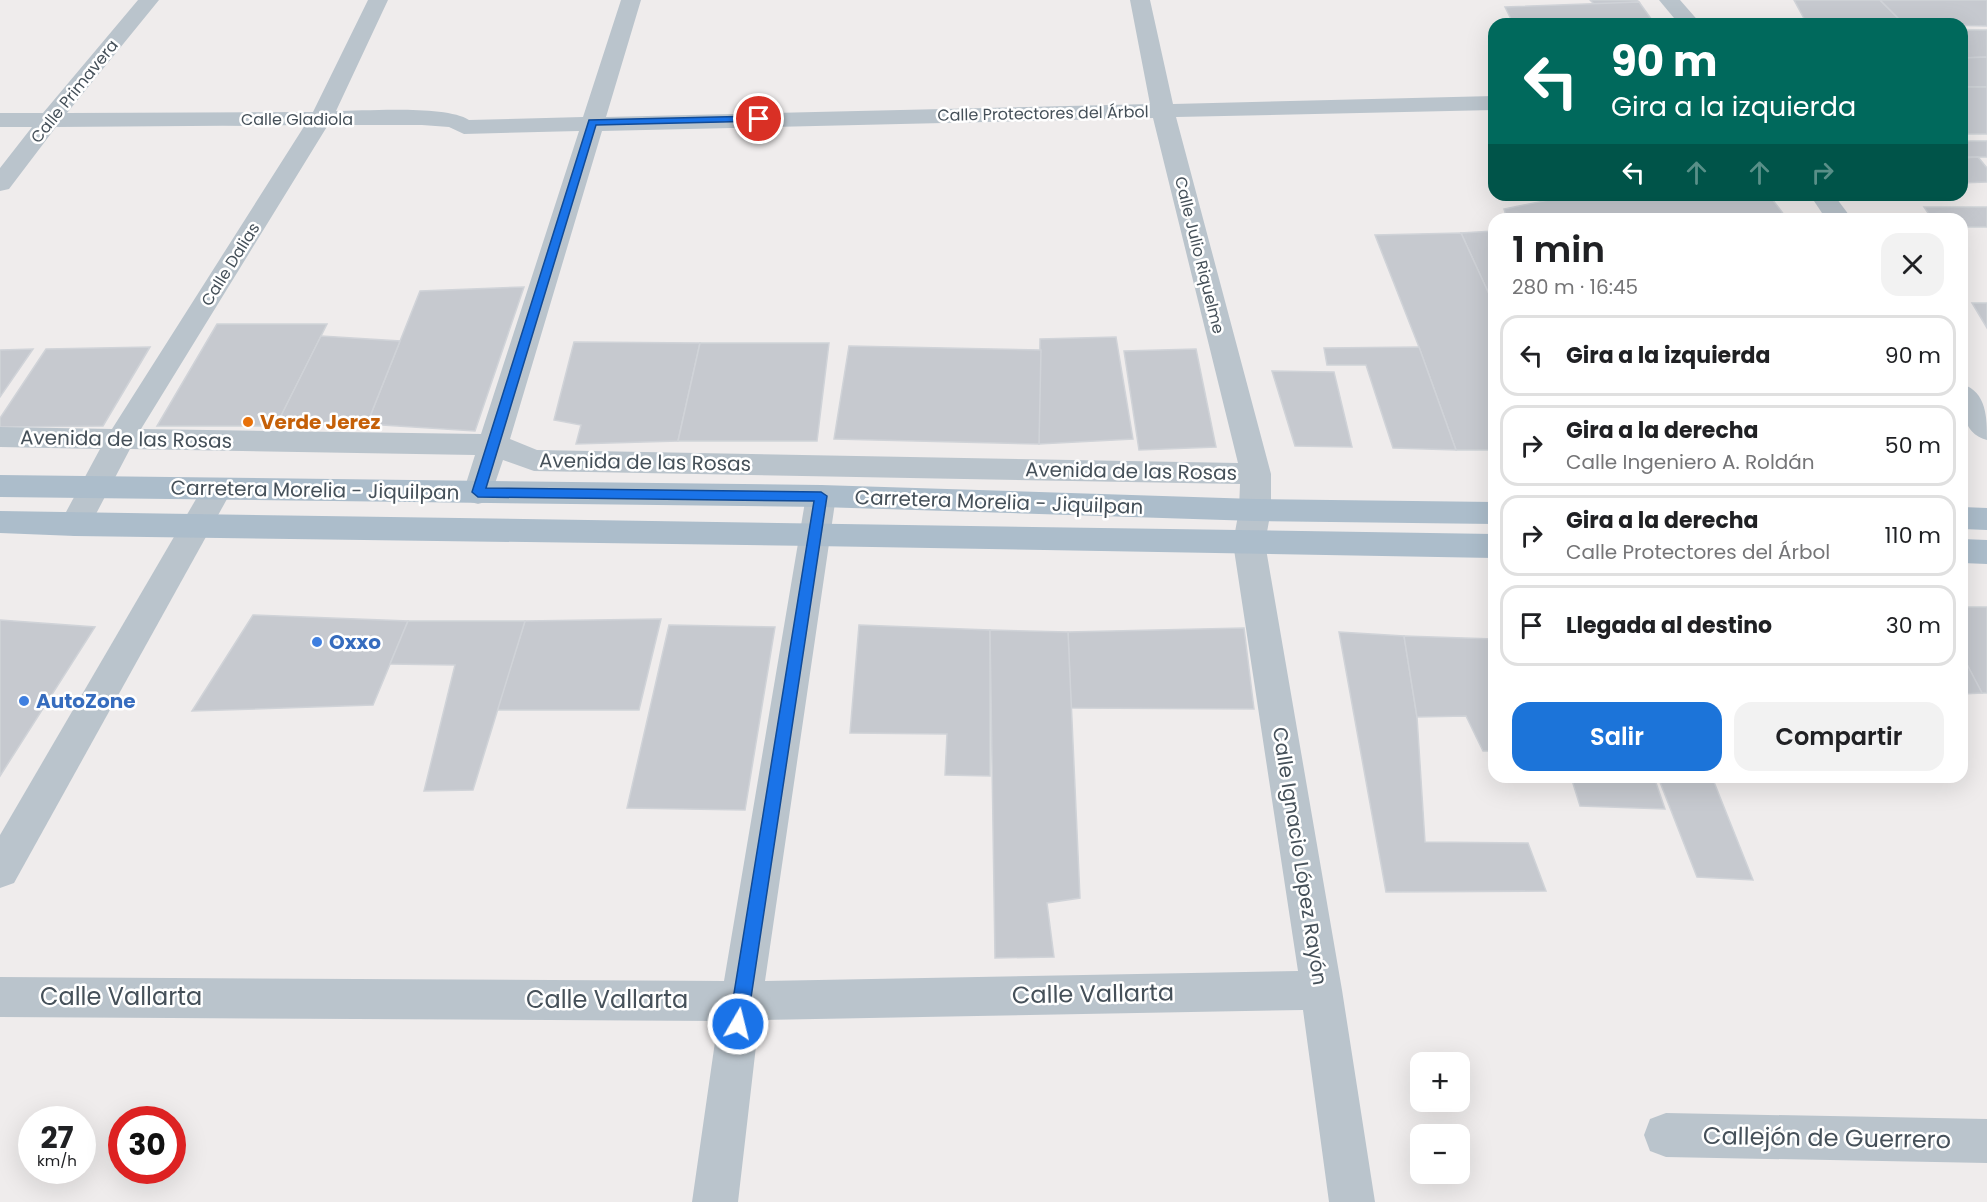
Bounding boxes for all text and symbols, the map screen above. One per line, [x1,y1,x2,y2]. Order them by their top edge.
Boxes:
text: 90 m [1611,32,1718,91]
street label: Calle Primavera [25,35,123,148]
icon: left [1512,42,1590,120]
text: Gira a la izquierda [1611,88,1856,125]
pin [733,93,784,144]
street label: Calle Protectores del Árbol [937,100,1149,127]
icon: arrive [742,102,775,135]
street label: Calle Gladiola [241,108,353,131]
icon: left [1617,156,1650,189]
icon: ahead [1680,156,1713,189]
icon: ahead [1743,156,1776,189]
icon: right [1806,156,1839,189]
street label: Calle Julio Riquelme [1169,174,1230,336]
street label: Calle Dalias [196,218,265,310]
text: 1 min [1512,224,1605,275]
button: close [1881,233,1944,296]
text: 280 m · 16:45 [1512,273,1638,301]
icon: left [1515,339,1548,372]
text: Gira a la izquierda [1566,340,1770,371]
text: 90 m [1885,340,1941,371]
place label: Verde Jerez [260,408,380,436]
marker: Verde Jerez [241,415,255,429]
text: Gira a la derecha [1566,415,1759,446]
street label: Avenida de las Rosas [20,423,232,455]
icon: right [1515,429,1548,462]
text: 50 m [1885,430,1941,461]
street label: Avenida de las Rosas [539,446,751,478]
text: Calle Ingeniero A. Roldán [1566,448,1815,476]
street label: Avenida de las Rosas [1025,455,1237,487]
street label: Carretera Morelia - Jiquilpan [170,473,460,507]
street label: Carretera Morelia - Jiquilpan [854,483,1144,521]
text: Gira a la derecha [1566,505,1759,536]
icon: right [1515,519,1548,552]
text: 110 m [1885,520,1941,551]
text: Calle Protectores del Árbol [1566,538,1830,566]
icon: arrive [1515,609,1548,642]
text: Llegada al destino [1566,610,1772,641]
text: 30 m [1886,610,1941,641]
place label: Oxxo [329,628,381,656]
marker: Oxxo [310,635,324,649]
place label: AutoZone [36,687,136,715]
marker: AutoZone [17,694,31,708]
button: Salir [1512,702,1722,771]
button: Compartir [1734,702,1944,771]
street label: Calle Ignacio López Rayón [1266,725,1334,987]
street label: Calle Vallarta [1012,976,1174,1011]
street label: Calle Vallarta [40,980,202,1013]
street label: Calle Vallarta [526,983,688,1016]
position arrow [706,992,770,1056]
map controls [1410,1052,1470,1184]
button: + [1410,1052,1470,1112]
speed limit sign: 30 [108,1106,186,1184]
text: 27 [40,1116,74,1159]
street label: Callejón de Guerrero [1703,1119,1951,1156]
button: − [1410,1124,1470,1184]
text: km/h [37,1150,77,1171]

